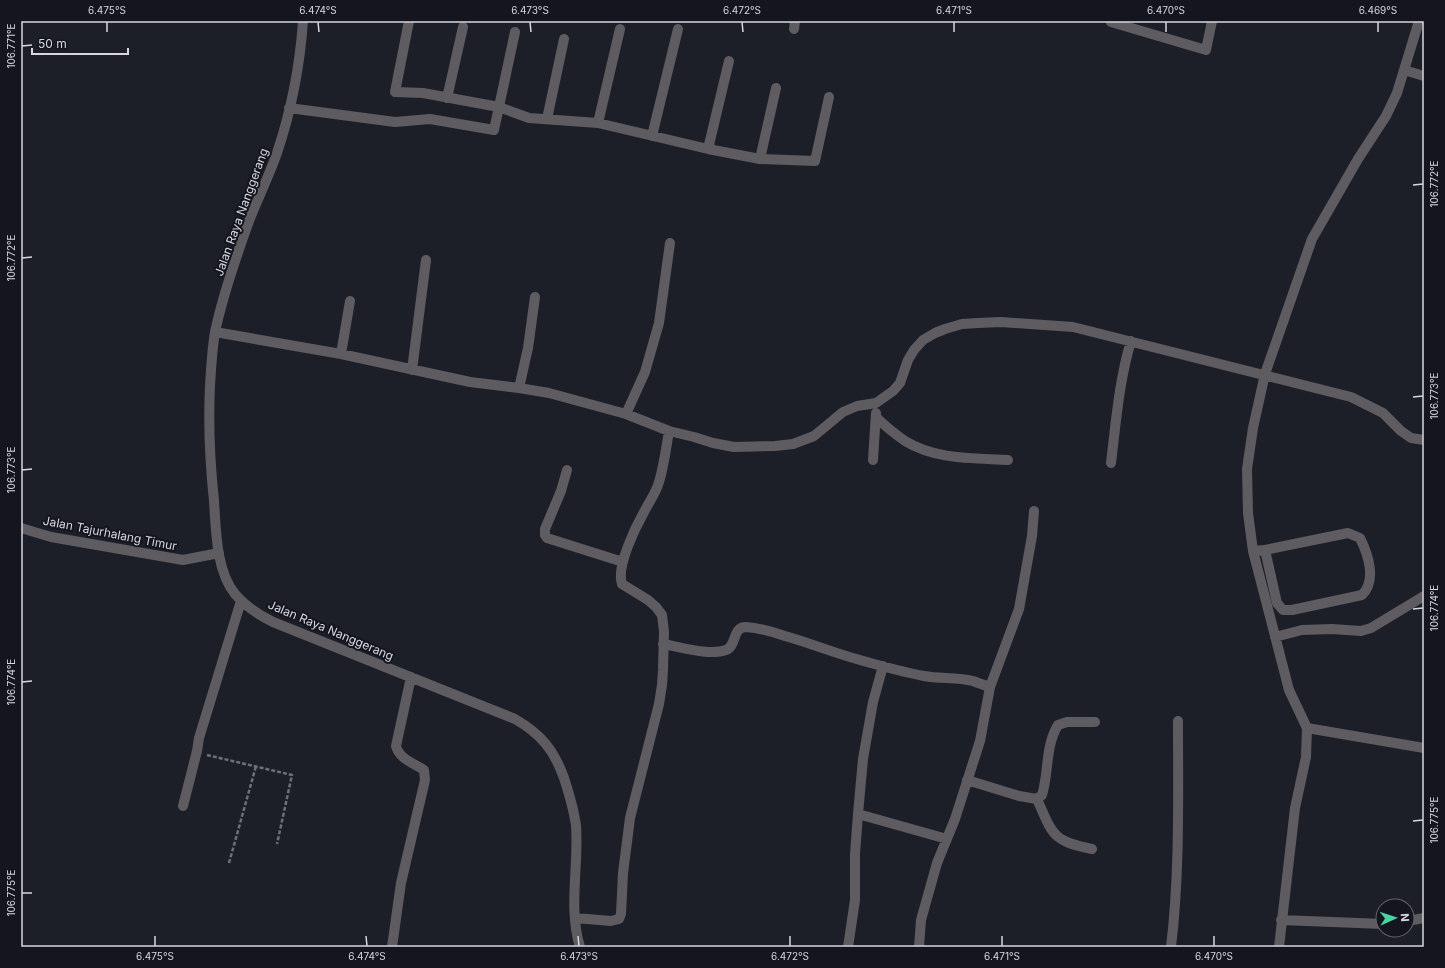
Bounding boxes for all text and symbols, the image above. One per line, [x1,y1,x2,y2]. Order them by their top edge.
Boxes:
text: 6.475°S [88,4,126,16]
text: 6.474°S [299,4,337,16]
text: 6.473°S [511,4,549,16]
text: 6.472°S [723,4,761,16]
text: 6.471°S [936,4,972,16]
text: 6.470°S [1147,4,1185,16]
text: 6.469°S [1359,4,1397,16]
text: 106.771°E [5,23,17,69]
scale bar [32,30,128,56]
text: 50 m [38,36,67,51]
street label: Jalan Raya Nanggerang [211,146,271,278]
text: 106.772°E [1428,160,1440,208]
text: 106.772°E [5,234,17,282]
text: 106.773°E [1428,373,1440,419]
text: 106.773°E [5,447,17,493]
street label: Jalan Tajurhalang Timur [42,513,179,553]
text: 106.774°E [1428,585,1440,631]
street label: Jalan Raya Nanggerang [266,597,396,663]
text: 106.774°E [5,659,17,705]
text: 106.775°E [1428,796,1440,844]
text: 106.775°E [5,869,17,917]
north arrow [1375,898,1415,938]
text: N [1398,913,1412,922]
text: 6.475°S [136,950,174,962]
text: 6.474°S [348,950,386,962]
text: 6.473°S [560,950,598,962]
text: 6.472°S [771,950,809,962]
text: 6.471°S [984,950,1020,962]
text: 6.470°S [1195,950,1233,962]

